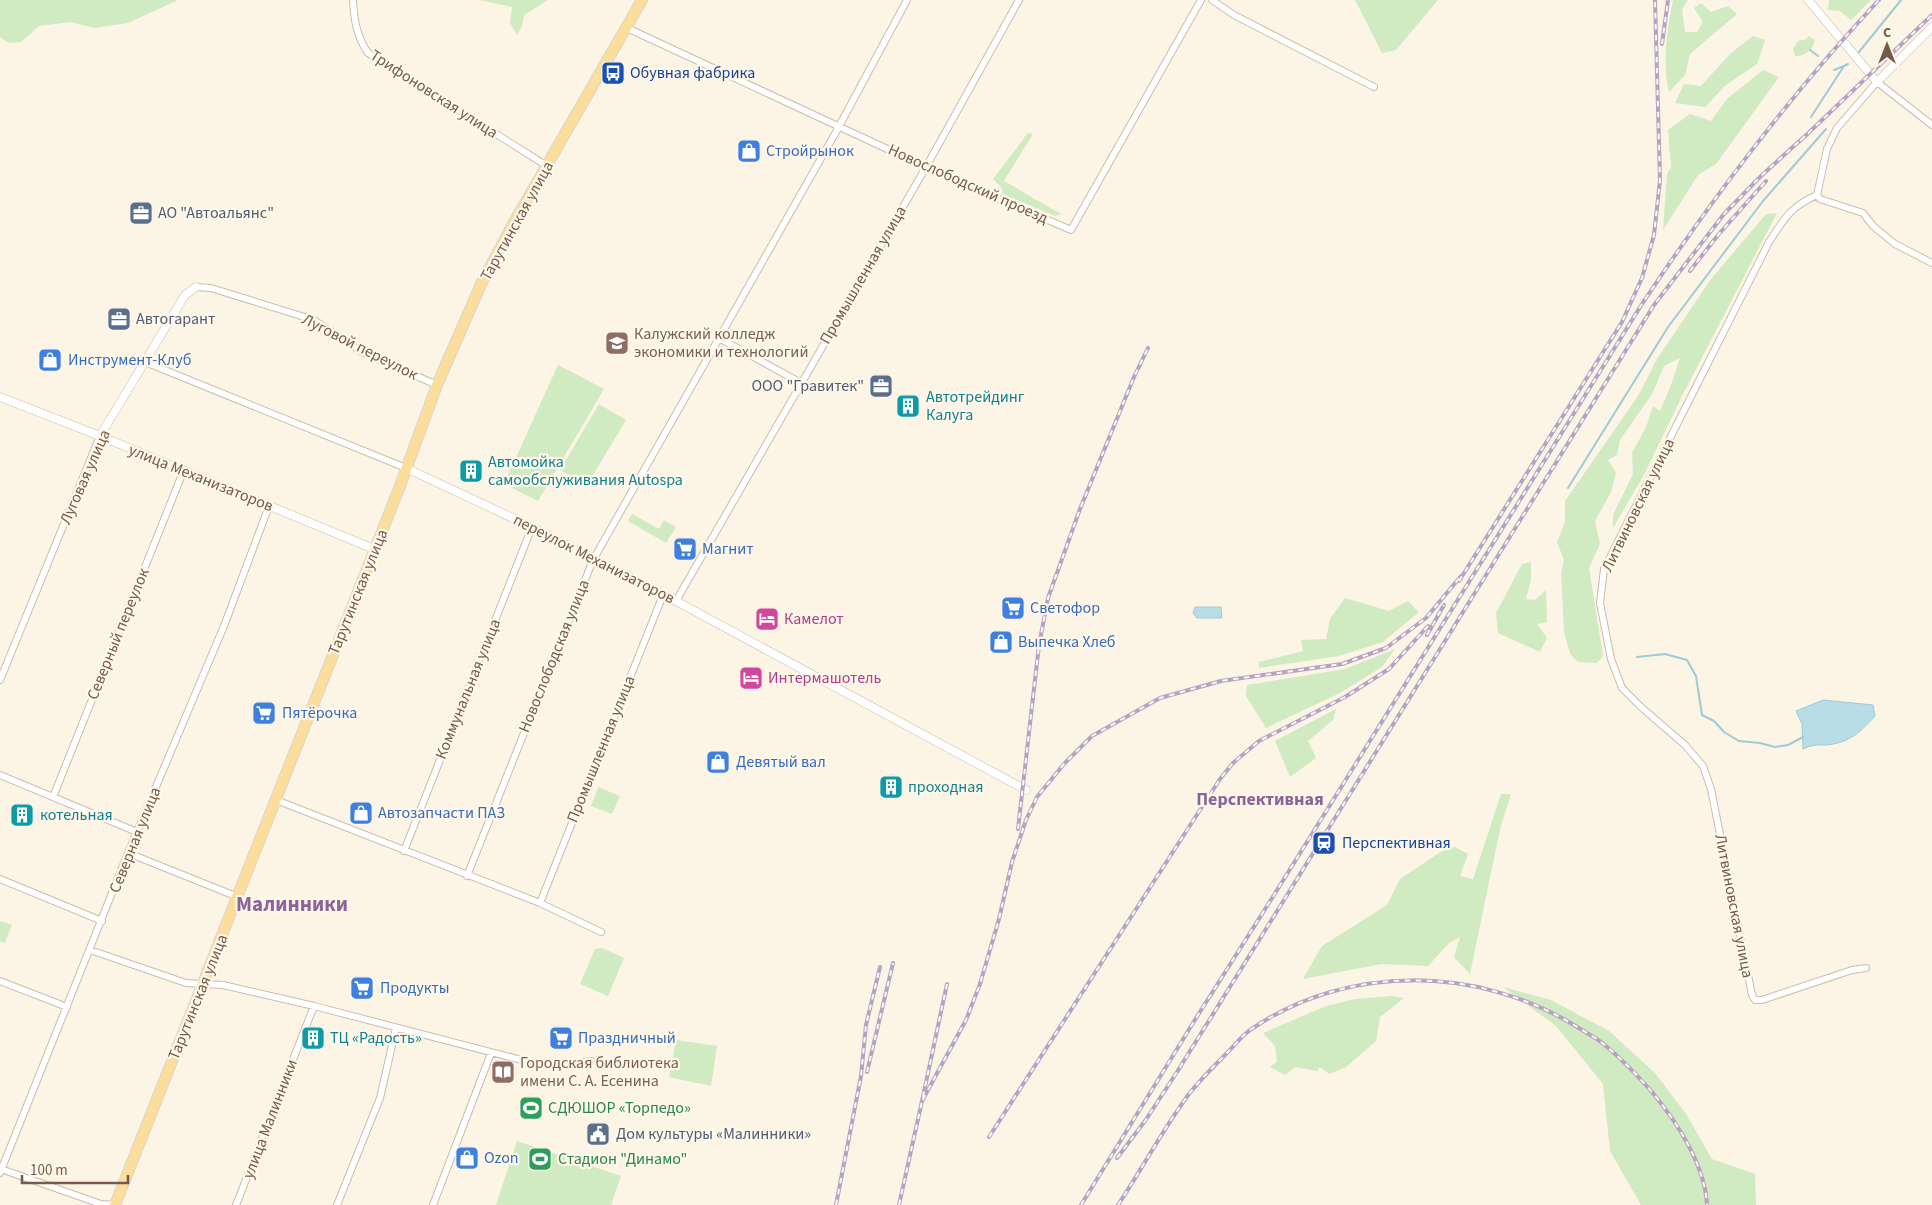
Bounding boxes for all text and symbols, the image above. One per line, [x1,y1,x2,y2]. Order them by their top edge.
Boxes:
north arrow [1862,20,1912,70]
text: С [1883,23,1891,43]
street label: Трифоновская улица [366,44,502,144]
bus stop icon: Обувная фабрика [600,60,626,86]
place label: Обувная фабрика [630,62,755,84]
shop icon: Стройрынок [736,138,762,164]
street label: Новослободский проезд [884,139,1052,229]
place label: Стройрынок [766,140,854,162]
street label: Тарутинская улица [475,157,559,285]
office icon: АО "Автоальянс" [128,200,154,226]
place label: АО "Автоальянс" [158,202,274,224]
street label: Промышленная улица [814,202,912,348]
office icon: Автогарант [106,306,132,332]
place label: Автогарант [136,308,215,330]
street label: Луговой переулок [298,308,422,386]
place label: Калужский колледж экономики и технологий [634,323,808,363]
school or university icon: Калужский колледж экономики и технологий [604,330,630,356]
shop icon: Инструмент-Клуб [37,347,63,373]
place label: Инструмент-Клуб [68,349,192,371]
office icon: ООО "Гравитек" [868,373,894,399]
place label: ООО "Гравитек" [751,375,864,397]
place label: Автотрейдинг Калуга [926,386,1025,426]
building icon: Автотрейдинг Калуга [895,393,921,419]
street label: Луговая улица [54,426,116,528]
street label: Литвиновская улица [1596,435,1680,575]
street label: улица Механизаторов [125,439,277,517]
place label: Автомойка самообслуживания Autospa [488,451,683,491]
building icon: Автомойка самообслуживания Autospa [458,458,484,484]
street label: переулок Механизаторов [509,509,679,609]
street label: Тарутинская улица [323,526,393,658]
supermarket icon: Магнит [672,536,698,562]
place label: Магнит [702,538,754,560]
street label: Северный переулок [82,565,154,703]
street label: Новослободская улица [513,576,595,736]
supermarket icon: Светофор [1000,595,1026,621]
place label: Светофор [1030,597,1100,619]
hotel icon: Камелот [754,606,780,632]
place label: Камелот [784,608,844,630]
street label: Коммунальная улица [430,616,506,762]
shop icon: Выпечка Хлеб [988,629,1014,655]
place label: Выпечка Хлеб [1018,631,1116,653]
hotel icon: Интермашотель [738,665,764,691]
place label: Интермашотель [768,667,882,689]
street label: Промышленная улица [561,672,641,826]
supermarket icon: Пятёрочка [251,700,277,726]
place label: Пятёрочка [282,702,357,724]
shop icon: Девятый вал [705,749,731,775]
place label: Девятый вал [736,751,826,773]
building icon: проходная [878,774,904,800]
place label: проходная [908,776,983,798]
street label: Северная улица [104,784,166,896]
district label: Перспективная [1196,787,1324,812]
shop icon: Автозапчасти ПАЗ [348,800,374,826]
building icon: котельная [9,802,35,828]
place label: Автозапчасти ПАЗ [378,802,505,824]
place label: котельная [40,804,113,826]
station icon: Перспективная [1311,830,1337,856]
place label: Перспективная [1342,832,1451,854]
street label: Литвиновская улица [1709,832,1759,980]
district label: Малинники [236,889,348,919]
street label: Тарутинская улица [163,931,233,1063]
supermarket icon: Продукты [349,975,375,1001]
place label: Продукты [380,977,450,999]
building icon: ТЦ «Радость» [300,1025,326,1051]
supermarket icon: Праздничный [548,1025,574,1051]
place label: ТЦ «Радость» [330,1027,422,1049]
place label: Праздничный [578,1027,676,1049]
place label: Городская библиотека имени С. А. Есенина [520,1052,679,1092]
street label: улица Малинники [237,1056,303,1182]
library icon: Городская библиотека имени С. А. Есенина [490,1059,516,1085]
sports icon: СДЮШОР «Торпедо» [518,1095,544,1121]
place label: СДЮШОР «Торпедо» [548,1097,691,1119]
public building icon: Дом культуры «Малинники» [585,1121,611,1147]
place label: Дом культуры «Малинники» [616,1123,811,1145]
shop icon: Ozon [454,1145,480,1171]
sports icon: Стадион "Динамо" [527,1146,553,1172]
place label: Ozon [484,1147,519,1169]
place label: Стадион "Динамо" [558,1148,687,1170]
scale bar [22,1152,129,1184]
text: 100 m [30,1160,68,1181]

